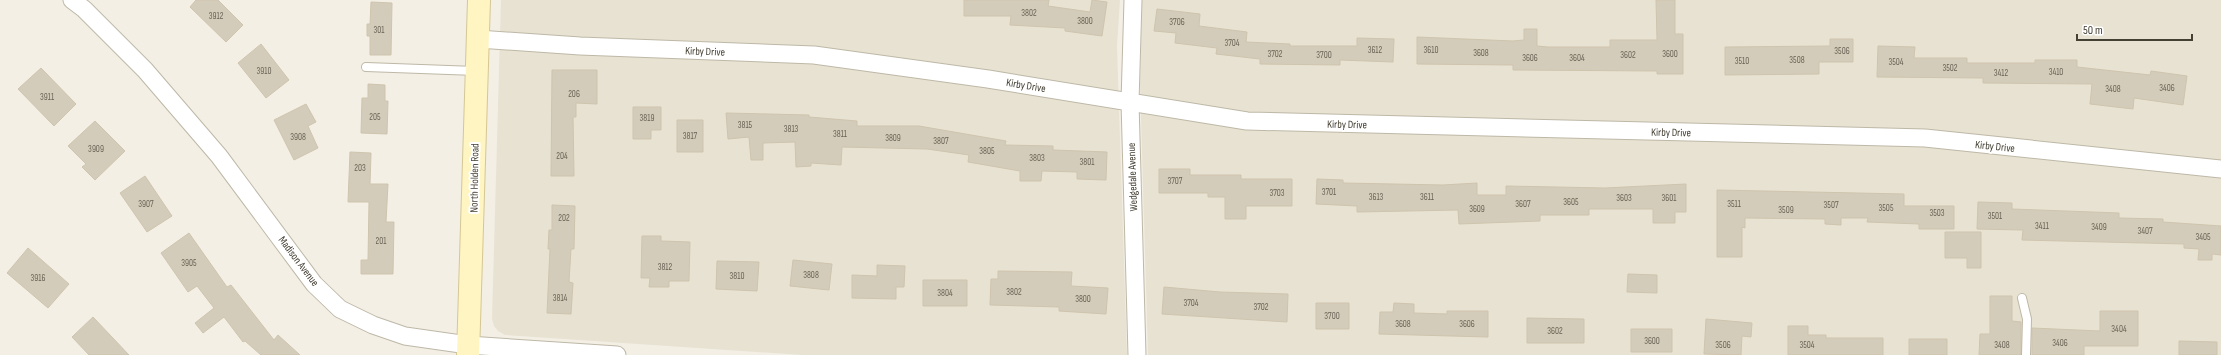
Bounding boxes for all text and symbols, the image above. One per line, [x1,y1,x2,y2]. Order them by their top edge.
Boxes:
house number: 3802 [1021,8,1037,19]
house number: 3912 [209,11,224,22]
house number: 3800 [1077,16,1093,27]
scale bar [2077,16,2192,42]
house number: 3706 [1169,17,1185,28]
text: 50 m [2083,23,2103,38]
house number: 301 [374,25,385,36]
house number: 3704 [1224,38,1240,49]
street label: Kirby Drive [685,44,725,59]
house number: 3612 [1368,45,1383,56]
house number: 3610 [1424,45,1438,56]
house number: 3506 [1834,46,1850,57]
house number: 3608 [1473,48,1489,59]
house number: 3702 [1267,49,1283,60]
house number: 3600 [1662,49,1678,60]
house number: 3700 [1316,50,1332,61]
house number: 3602 [1620,50,1636,61]
house number: 3606 [1522,53,1538,64]
house number: 3604 [1569,53,1585,64]
house number: 3508 [1789,55,1805,66]
house number: 3510 [1735,56,1749,67]
house number: 3504 [1888,57,1904,68]
house number: 3502 [1942,63,1958,74]
house number: 3910 [257,66,271,77]
house number: 3410 [2049,67,2063,78]
house number: 3412 [1994,68,2009,79]
street label: Kirby Drive [1005,76,1047,95]
house number: 3406 [2159,83,2175,94]
house number: 3408 [2105,84,2121,95]
house number: 206 [568,89,580,100]
house number: 3911 [40,92,55,103]
house number: 205 [369,112,381,123]
house number: 3819 [640,113,654,124]
street label: Kirby Drive [1327,118,1367,131]
house number: 3815 [738,120,753,131]
house number: 3813 [784,124,799,135]
street label: Kirby Drive [1651,126,1691,139]
house number: 3811 [833,129,848,140]
house number: 3817 [683,131,698,142]
house number: 3908 [290,132,306,143]
house number: 3809 [885,133,901,144]
house number: 3807 [933,136,949,147]
street label: Kirby Drive [1974,138,2015,155]
street label: Wedgedale Avenue [1125,142,1140,212]
street label: North Holden Road [467,143,482,213]
house number: 3909 [88,144,104,155]
house number: 3805 [979,146,995,157]
house number: 204 [556,151,568,162]
house number: 3803 [1029,153,1045,164]
house number: 3801 [1080,157,1095,168]
house number: 203 [354,163,366,174]
house number: 3707 [1168,176,1183,187]
house number: 3701 [1322,187,1337,198]
house number: 3703 [1269,188,1285,199]
house number: 3613 [1369,192,1384,203]
house number: 3611 [1420,192,1435,203]
house number: 3603 [1616,193,1632,204]
house number: 3601 [1662,193,1677,204]
house number: 3605 [1563,197,1579,208]
house number: 3907 [138,199,154,210]
house number: 3607 [1515,199,1531,210]
house number: 3511 [1727,199,1742,210]
house number: 3507 [1824,200,1839,211]
house number: 3505 [1878,203,1894,214]
house number: 3609 [1469,204,1485,215]
house number: 3509 [1778,205,1794,216]
house number: 3503 [1929,208,1945,219]
house number: 3501 [1988,211,2003,222]
house number: 202 [558,213,570,224]
house number: 3411 [2035,221,2050,232]
house number: 3409 [2091,222,2107,233]
house number: 3407 [2137,226,2153,237]
house number: 3405 [2195,232,2211,243]
street label: Madison Avenue [276,234,322,289]
house number: 201 [376,236,387,247]
house number: 3905 [181,258,197,269]
house number: 3812 [658,262,673,273]
house number: 3808 [803,270,819,281]
house number: 3810 [730,271,744,282]
house number: 3916 [31,273,45,284]
house number: 3802 [1006,287,1022,298]
house number: 3804 [937,288,953,299]
house number: 3814 [553,293,568,304]
house number: 3800 [1075,294,1091,305]
house number: 3704 [1183,298,1199,309]
house number: 3702 [1253,302,1269,313]
house number: 3700 [1324,311,1340,322]
house number: 3608 [1395,319,1411,330]
house number: 3606 [1459,319,1475,330]
house number: 3404 [2111,324,2127,335]
house number: 3602 [1547,326,1563,337]
house number: 3600 [1644,336,1660,347]
house number: 3406 [2052,338,2068,349]
house number: 3506 [1715,340,1731,351]
house number: 3504 [1799,340,1815,351]
house number: 3408 [1994,340,2010,351]

